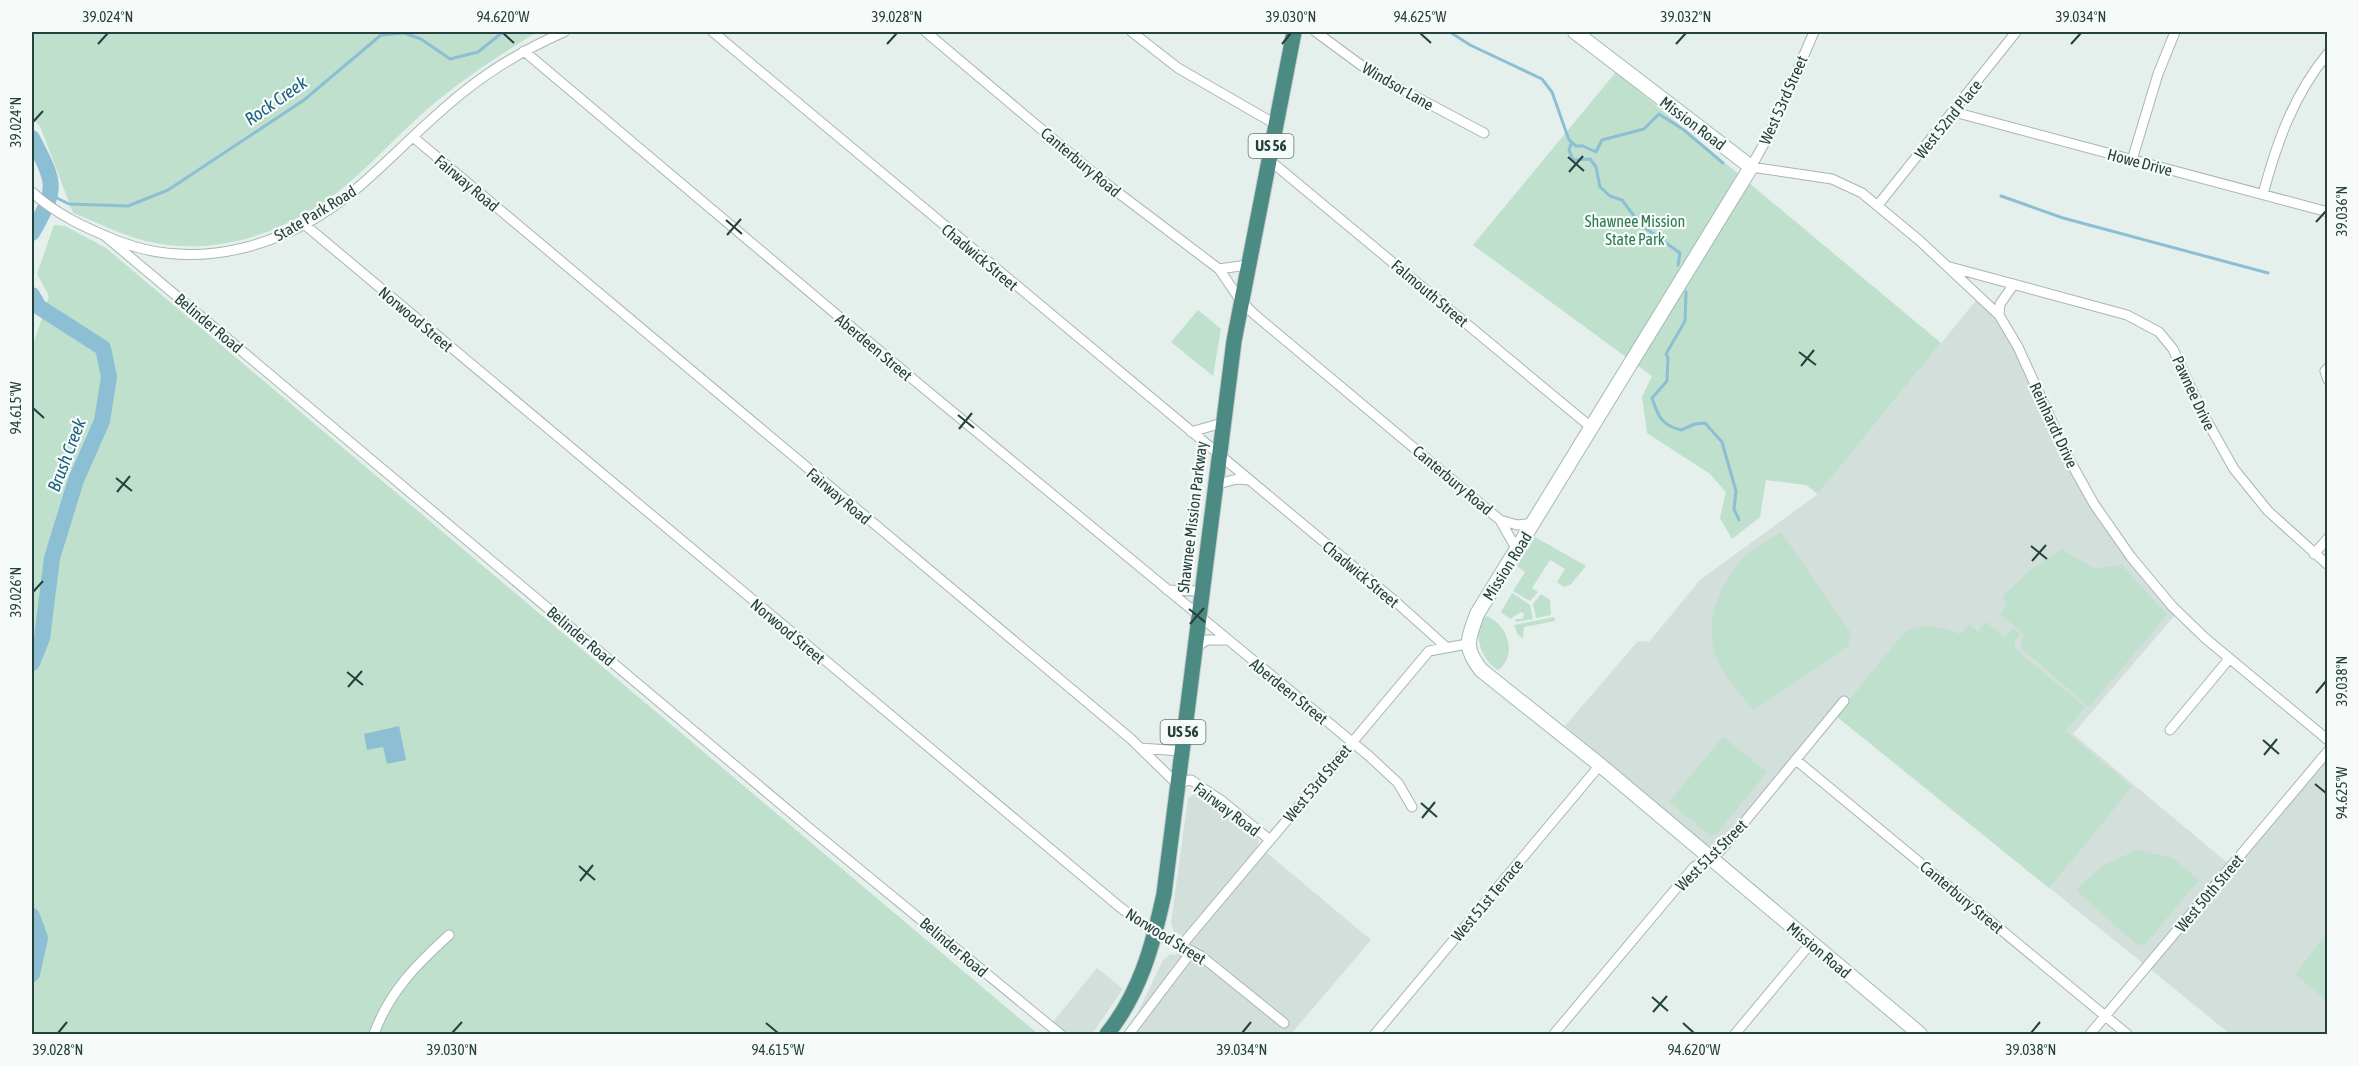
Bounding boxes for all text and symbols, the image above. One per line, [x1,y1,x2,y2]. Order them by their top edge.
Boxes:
text: 39.024°N [83,8,133,25]
text: 94.620°W [477,8,530,25]
text: 39.028°N [872,8,922,25]
text: 39.030°N [1266,8,1316,25]
text: 94.625°W [1394,8,1447,25]
text: 39.032°N [1661,8,1711,25]
text: 39.034°N [2056,8,2106,25]
street label: West 53rd Street [1755,52,1811,147]
street label: Windsor Lane [1359,58,1437,114]
water label: Rock Creek [240,71,312,130]
street label: West 52nd Place [1911,76,1985,162]
street label: Mission Road [1657,93,1729,153]
text: 39.024°N [7,97,24,147]
street label: Canterbury Road [1037,124,1124,201]
road number: US 56 [1248,134,1294,158]
street label: Howe Drive [2106,145,2174,179]
street label: Fairway Road [431,151,503,216]
street label: State Park Road [271,182,359,244]
text: 39.036°N [2333,186,2350,236]
park label: Shawnee Mission State Park [1585,212,1685,248]
street label: Chadwick Street [938,220,1022,294]
street label: Falmouth Street [1388,256,1472,330]
street label: Norwood Street [375,283,457,355]
street label: Belinder Road [171,289,247,357]
street label: Aberdeen Street [832,310,916,385]
street label: Pawnee Drive [2169,353,2219,433]
street label: Reinhardt Drive [2026,379,2082,471]
text: 94.615°W [7,381,24,434]
water label: Brush Creek [43,414,90,494]
street label: Shawnee Mission Parkway [1174,440,1211,594]
street label: Canterbury Road [1409,442,1496,519]
street label: Fairway Road [803,464,875,529]
street label: Mission Road [1479,528,1535,604]
street label: Chadwick Street [1319,537,1403,611]
text: 39.026°N [7,567,24,617]
street label: Norwood Street [747,595,829,667]
street label: Belinder Road [543,602,619,670]
street label: Aberdeen Street [1247,654,1332,728]
text: 39.038°N [2333,656,2350,706]
road number: US 56 [1160,720,1206,744]
street label: West 53rd Street [1279,740,1355,825]
text: 94.625°W [2333,766,2350,819]
street label: Fairway Road [1190,778,1264,840]
street label: West 51st Street [1672,815,1751,894]
street label: West 50th Street [2171,850,2247,935]
street label: West 51st Terrace [1448,855,1526,945]
street label: Canterbury Street [1916,857,2007,938]
street label: Norwood Street [1123,904,1210,968]
street label: Belinder Road [916,913,992,981]
street label: Mission Road [1784,918,1854,982]
text: 39.028°N [33,1041,83,1058]
text: 39.030°N [427,1041,477,1058]
text: 94.615°W [752,1041,805,1058]
text: 39.034°N [1217,1041,1267,1058]
text: 94.620°W [1668,1041,1721,1058]
text: 39.038°N [2006,1041,2056,1058]

